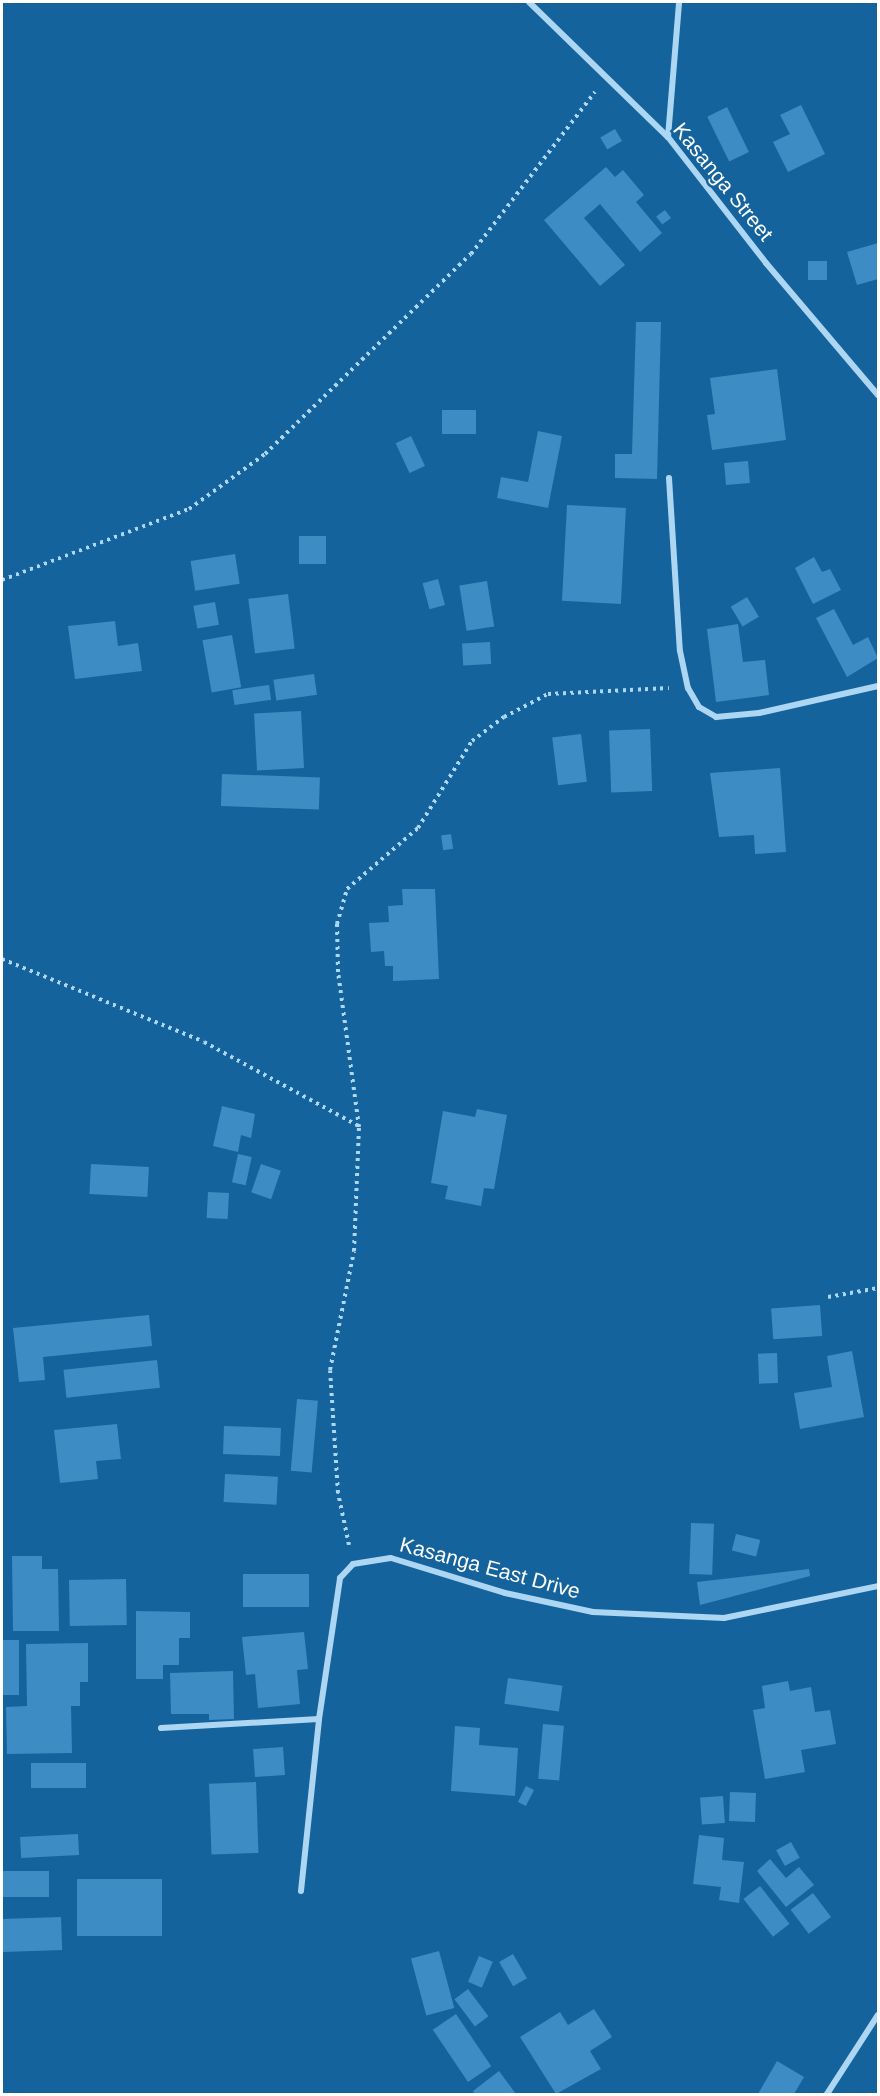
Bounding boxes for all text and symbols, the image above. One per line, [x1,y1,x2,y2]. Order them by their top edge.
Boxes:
street label: Kasanga Street [668,118,778,246]
street label: Kasanga East Drive [397,1532,583,1604]

